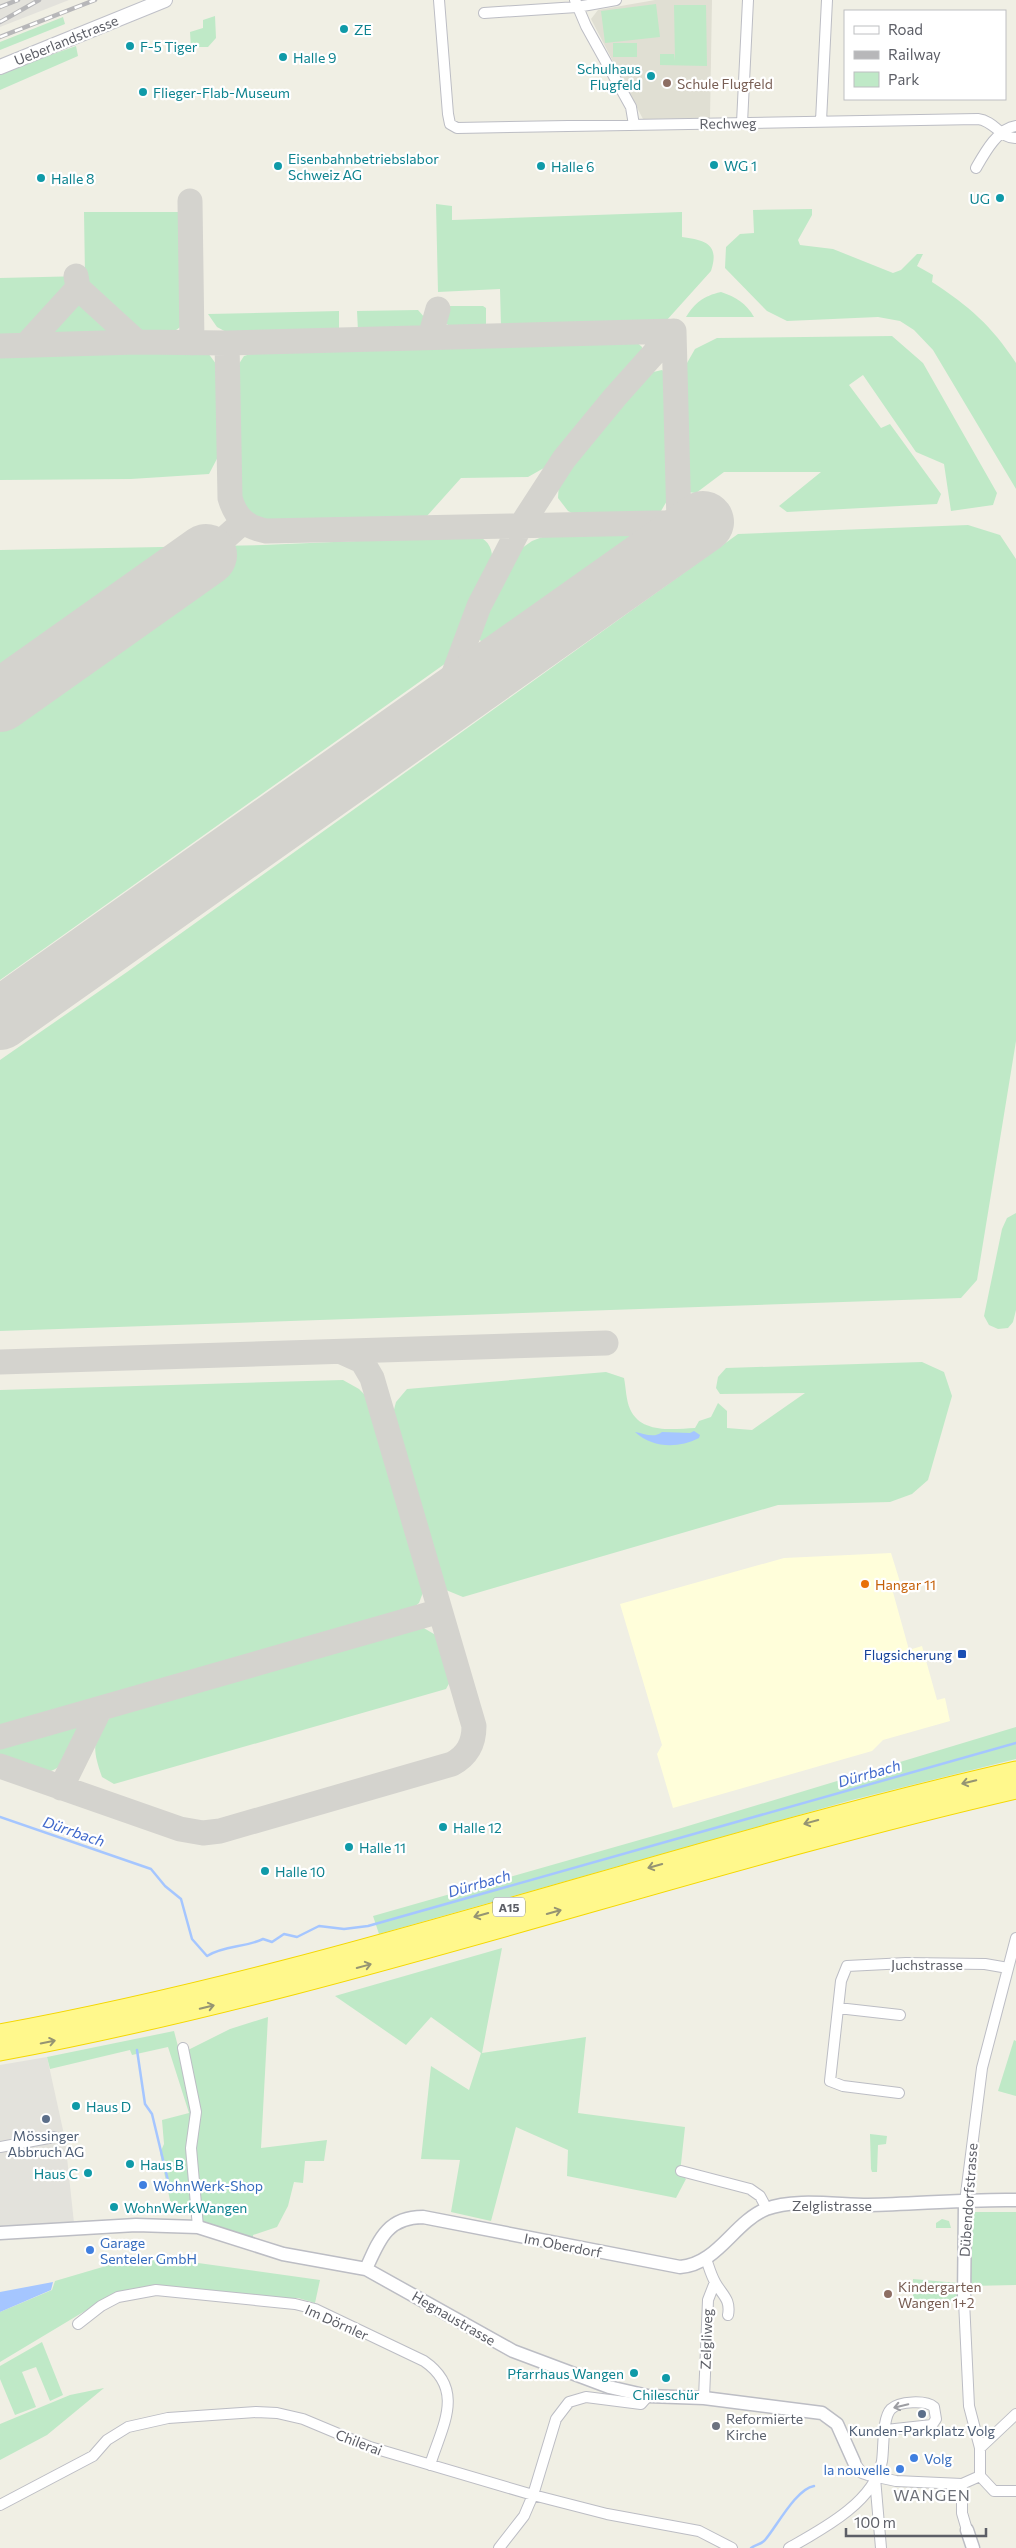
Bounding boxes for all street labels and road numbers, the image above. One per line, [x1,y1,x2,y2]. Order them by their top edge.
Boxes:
street label: Ueberlandstrasse [11,11,121,69]
street label: Rechweg [699,114,757,132]
road number: A15 [493,1898,525,1916]
street label: Juchstrasse [891,1956,963,1973]
street label: Dübendorfstrasse [956,2142,980,2258]
street label: Zelglistrasse [792,2197,872,2214]
street label: Im Oberdorf [523,2229,604,2261]
street label: Hegnaustrasse [409,2287,499,2349]
street label: Im Dörnler [303,2300,372,2344]
street label: Zelgliweg [696,2308,716,2370]
street label: Chilerai [333,2425,385,2459]

